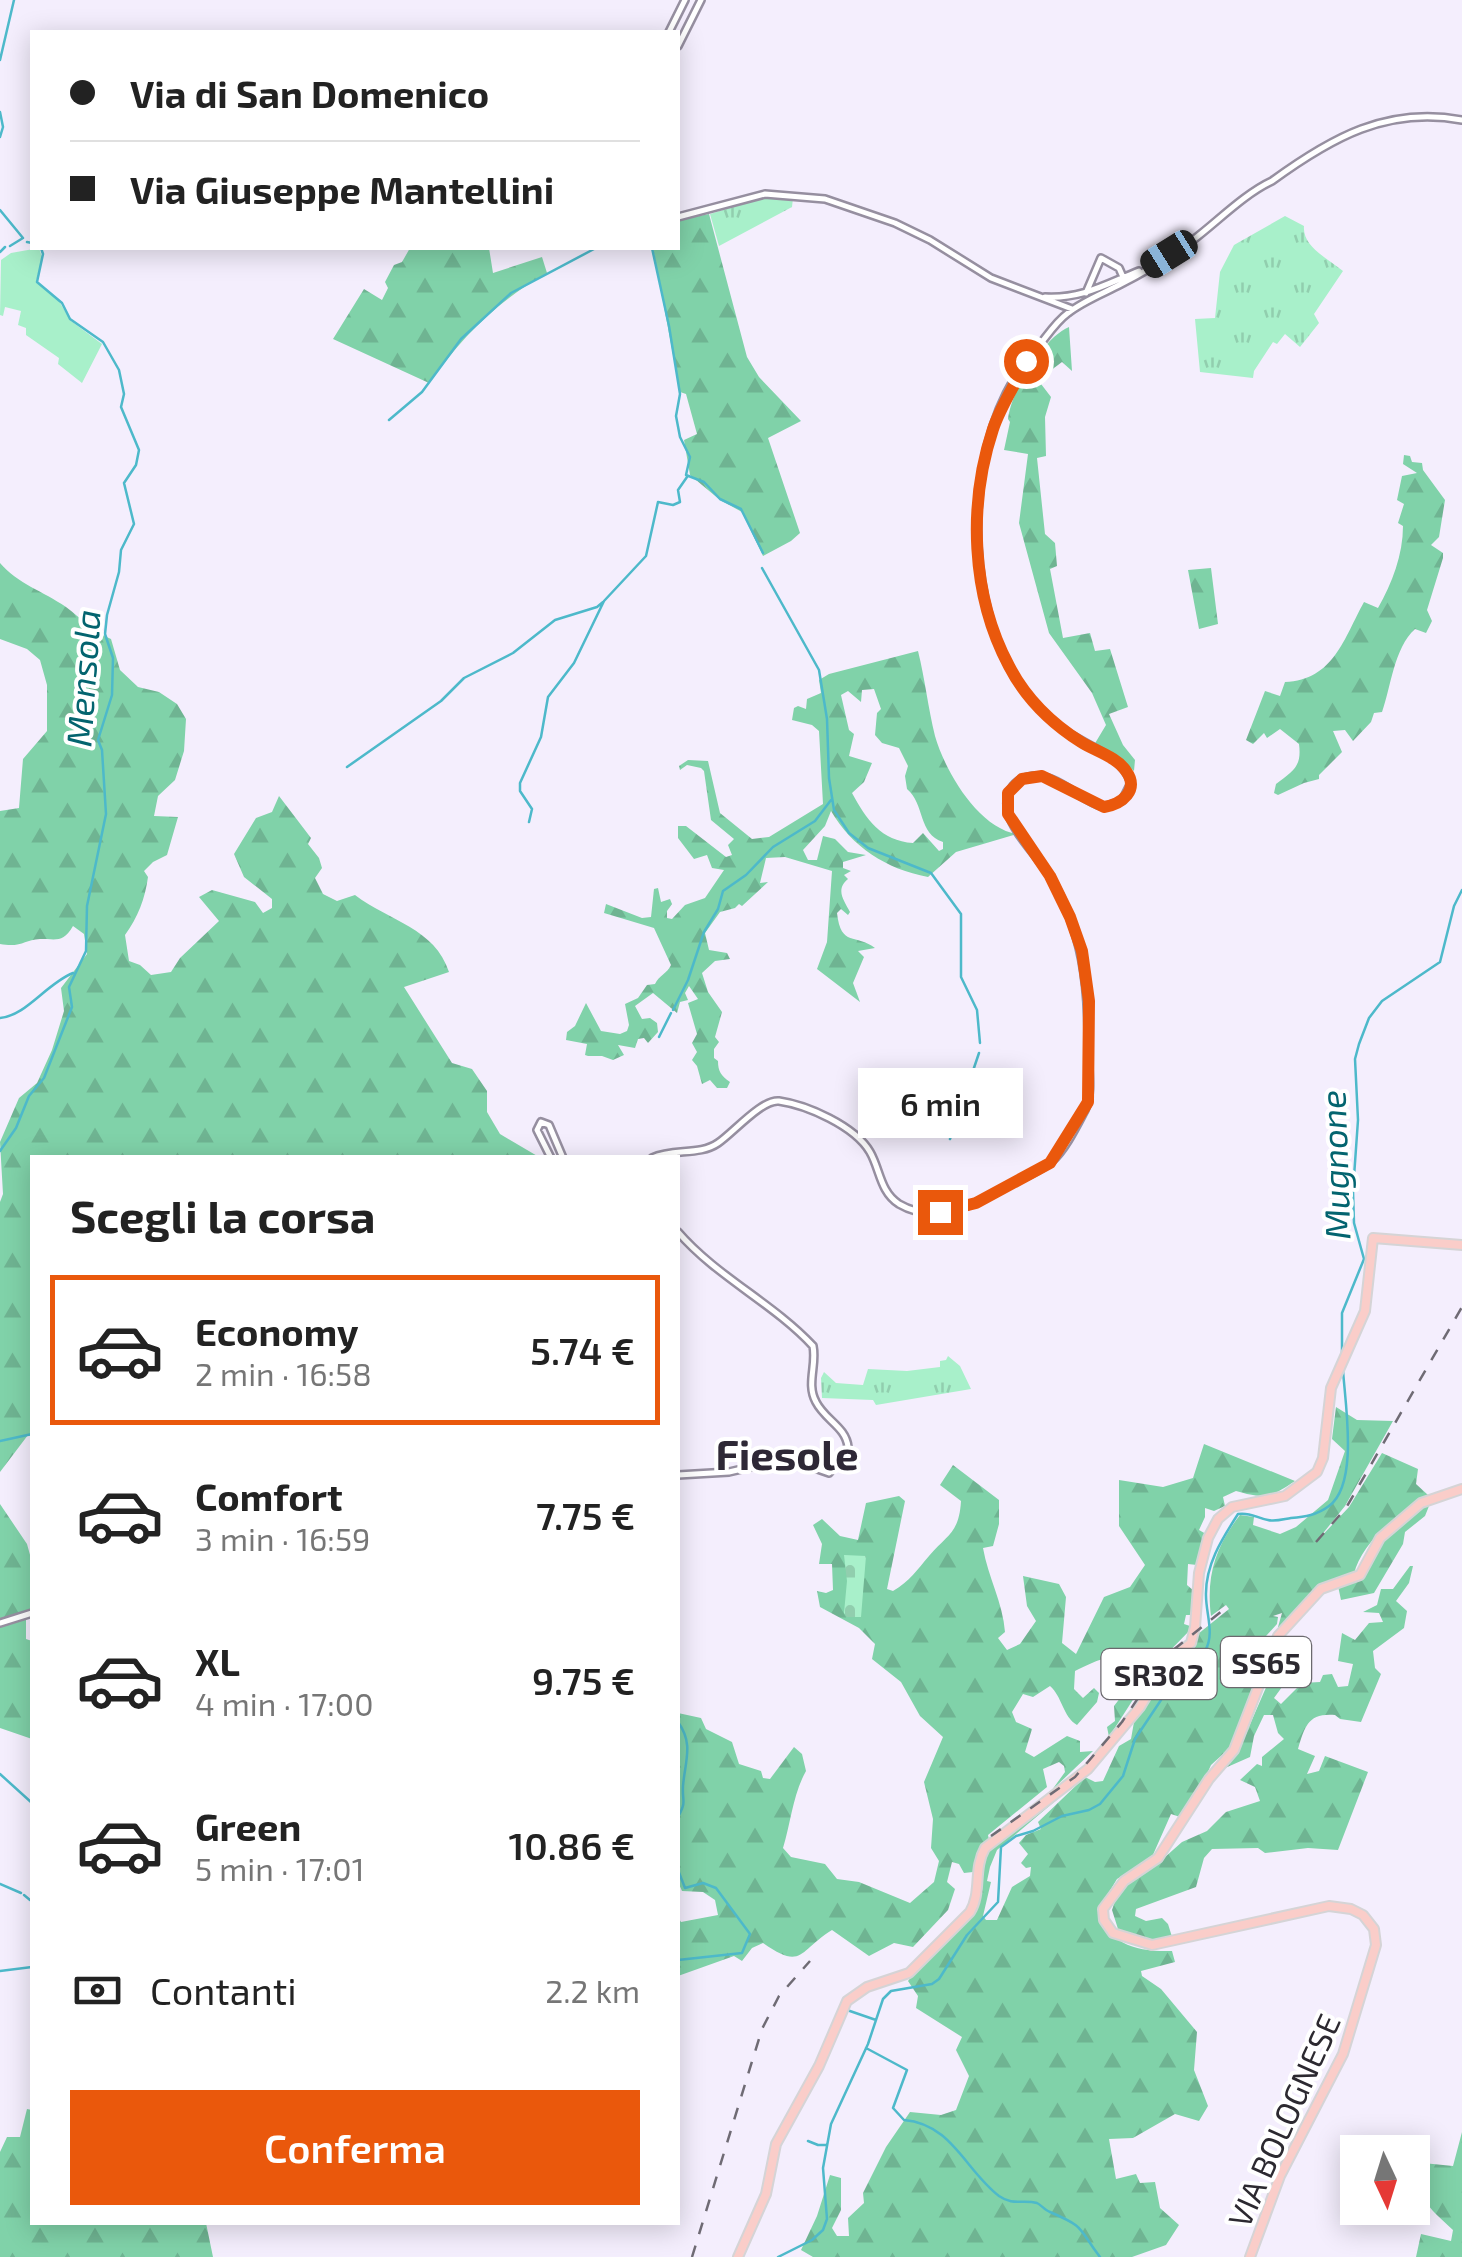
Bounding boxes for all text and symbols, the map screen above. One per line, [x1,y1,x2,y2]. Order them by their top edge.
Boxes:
text: Via di San Domenico [130,70,489,116]
text: Via Giuseppe Mantellini [130,166,554,212]
car [1136,225,1202,283]
route start [1004,339,1049,384]
water label: Mensola [56,608,108,748]
callout: 6 min [858,1067,1022,1137]
text: 6 min [900,1084,981,1122]
water label: Mugnone [1310,1089,1358,1241]
text: Scegli la corsa [70,1188,375,1242]
route end [918,1190,963,1235]
icon: car [75,1305,165,1395]
text: Economy [195,1308,359,1354]
text: 5.74 € [530,1327,635,1373]
text: 2 min · 16:58 [195,1354,372,1392]
district label: Fiesole [715,1428,859,1478]
icon: car [75,1470,165,1560]
text: Comfort [195,1473,343,1519]
text: 7.75 € [536,1492,635,1538]
text: 3 min · 16:59 [195,1519,370,1557]
icon: car [75,1635,165,1725]
road number: SS65 [1221,1637,1311,1687]
text: XL [195,1638,240,1684]
road number: SR302 [1102,1649,1216,1699]
text: 9.75 € [532,1657,635,1703]
text: 4 min · 17:00 [195,1684,373,1722]
icon: car [75,1800,165,1890]
text: Green [195,1803,301,1849]
text: 10.86 € [508,1822,635,1868]
text: 5 min · 17:01 [195,1849,364,1887]
icon: cash [70,1963,125,2018]
text: Contanti [150,1967,297,2013]
text: 2.2 km [545,1971,640,2009]
street label: VIA BOLOGNESE [1219,2008,1347,2232]
button: Conferma [70,2090,640,2205]
north arrow [1340,2135,1430,2225]
map controls [1340,2135,1430,2225]

